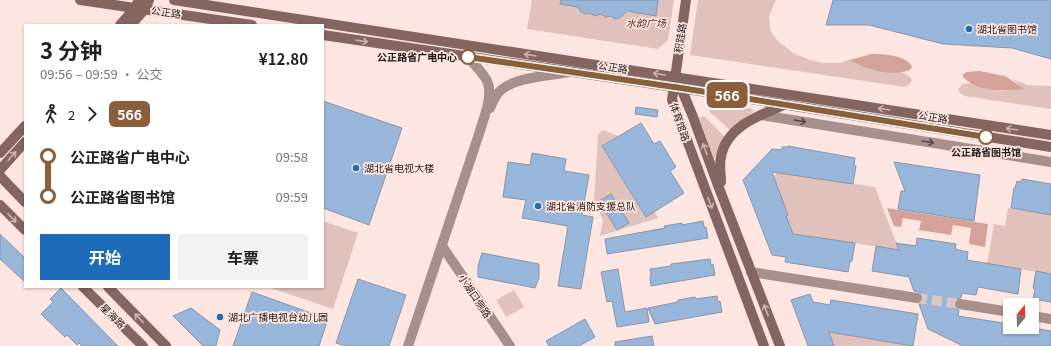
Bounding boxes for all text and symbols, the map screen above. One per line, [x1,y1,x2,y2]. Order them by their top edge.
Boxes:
street label: 公正路 [150,2,182,21]
park label: 水韵广场 [626,15,667,30]
place label: 湖北省图书馆 [977,21,1037,36]
street label: 积跬路 [670,22,689,54]
marker: 湖北省图书馆 [964,24,974,34]
text: 3 分钟 [40,33,102,65]
one-way arrow [355,37,368,45]
text: ¥12.80 [259,48,308,69]
place label: 公正路省广电中心 [377,49,457,64]
marker: 公正路省广电中心 [460,49,476,65]
one-way arrow [524,51,537,59]
street label: 公正路 [597,57,629,76]
text: 09:56 – 09:59 · 公交 [40,64,163,83]
one-way arrow [653,70,666,78]
line badge: 566 [704,82,750,108]
text: 566 [715,85,739,105]
street label: 体育馆路 [667,100,694,143]
icon: walk [40,103,62,125]
icon: forward [81,103,103,125]
text: 566 [117,104,142,124]
text: 2 [68,105,75,124]
one-way arrow [878,105,891,113]
street label: 公正路 [917,107,949,126]
one-way arrow [793,118,806,126]
one-way arrow [1006,125,1019,133]
marker: 公正路省图书馆 [978,129,994,145]
one-way arrow [921,139,934,147]
one-way arrow [700,143,708,155]
place label: 公正路省图书馆 [951,144,1021,159]
text: 公正路省广电中心 [70,146,190,167]
text: 09:58 [276,147,308,166]
one-way arrow [8,151,17,162]
place label: 湖北省电视大楼 [364,160,434,175]
marker: 湖北省电视大楼 [351,163,361,173]
text: 公正路省图书馆 [70,186,175,207]
text: 09:59 [276,187,308,206]
one-way arrow [706,196,714,208]
place label: 湖北省消防支援总队 [546,198,636,213]
marker: 湖北省消防支援总队 [533,201,543,211]
one-way arrow [7,212,17,222]
button: 开始 [40,234,170,280]
button: 车票 [178,234,308,280]
street label: 小湖口侧路 [455,271,496,321]
north arrow [1003,298,1039,334]
map controls [1003,298,1039,334]
street label: 星海路 [97,300,129,332]
one-way arrow [761,304,769,316]
place label: 湖北广播电视台幼儿园 [228,309,328,324]
marker: 湖北广播电视台幼儿园 [215,312,225,322]
one-way arrow [134,313,144,323]

